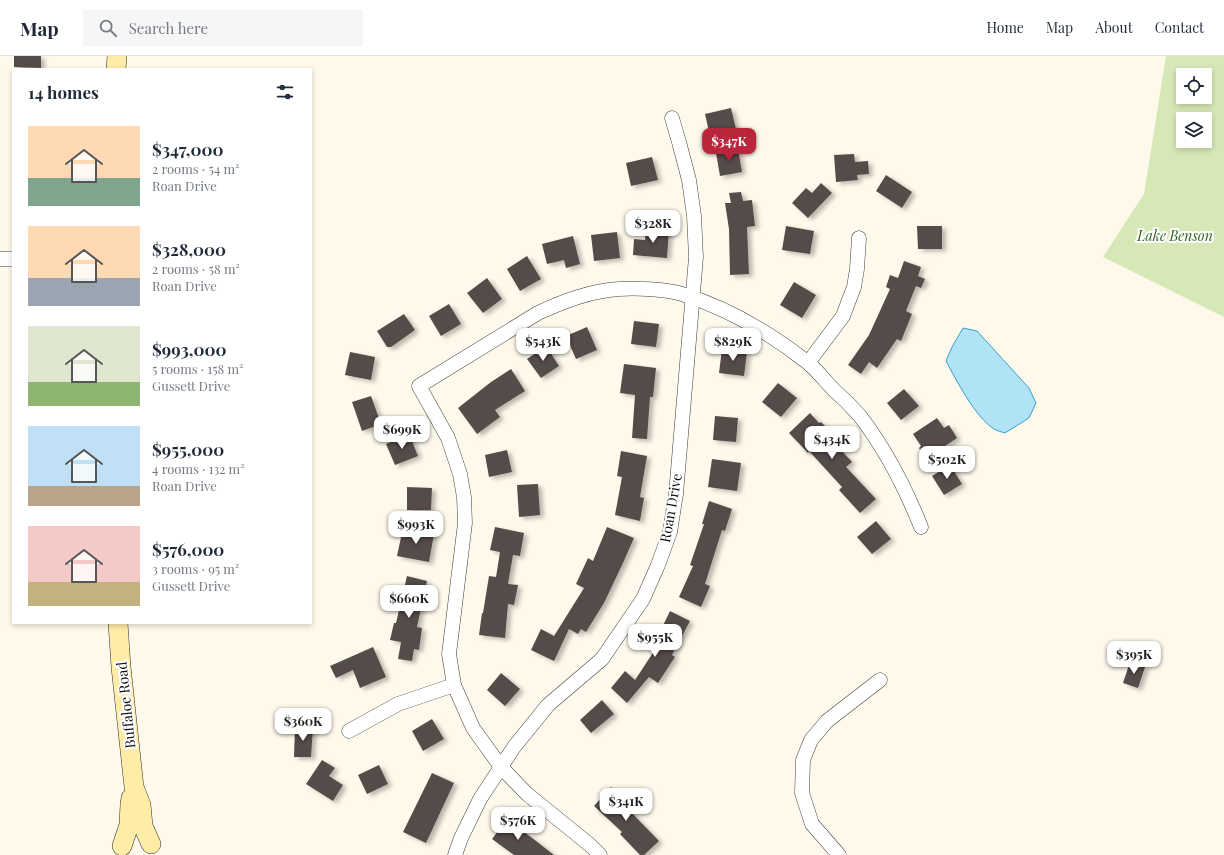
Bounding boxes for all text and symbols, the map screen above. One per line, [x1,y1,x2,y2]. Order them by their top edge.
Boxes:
search box [83,10,363,46]
text: Map [20,15,59,41]
icon: search [97,17,119,39]
text: Search here [129,18,208,38]
text: Home [986,18,1024,37]
text: Map [1046,18,1073,37]
text: About [1095,18,1133,37]
text: Contact [1155,18,1204,37]
map controls [1176,68,1212,148]
button: locate [1176,68,1212,104]
text: 14 homes [28,81,99,103]
icon: filters [274,81,296,103]
button: layers [1176,112,1212,148]
pin: $347K [701,128,757,162]
text: $347K [711,132,747,149]
text: $347,000 [152,138,223,160]
icon: home [60,142,108,190]
text: 2 rooms · 54 m² [152,160,240,177]
text: Roan Drive [152,177,217,194]
pin: $328K [625,210,681,244]
text: $328K [634,214,672,231]
park label: Lake Benson [1136,226,1213,245]
text: $328,000 [152,238,226,260]
icon: home [60,242,108,290]
text: 2 rooms · 58 m² [152,260,240,277]
text: Roan Drive [152,277,217,294]
pin: $543K [515,328,571,362]
pin: $829K [705,328,761,362]
text: $543K [525,332,561,349]
text: $829K [714,332,752,349]
text: $993,000 [152,338,226,360]
icon: home [60,342,108,390]
text: 5 rooms · 158 m² [152,360,243,377]
text: Gussett Drive [152,377,230,394]
pin: $699K [374,416,430,450]
text: $699K [383,420,421,437]
pin: $434K [804,426,860,460]
text: $434K [814,430,850,447]
text: $955,000 [152,438,224,460]
icon: home [60,442,108,490]
pin: $502K [919,446,975,480]
text: $502K [928,450,966,467]
text: 4 rooms · 132 m² [152,460,245,477]
street label: Roan Drive [655,472,686,544]
text: Roan Drive [152,477,217,494]
pin: $993K [388,511,444,545]
text: $993K [397,515,435,532]
text: $576,000 [152,538,224,560]
icon: home [60,542,108,590]
text: 3 rooms · 95 m² [152,560,239,577]
text: Gussett Drive [152,577,230,594]
pin: $660K [381,585,437,619]
text: $660K [389,589,429,606]
pin: $955K [627,624,683,658]
text: $955K [637,628,673,645]
pin: $395K [1106,641,1162,675]
text: $395K [1116,645,1152,662]
street label: Buffaloe Road [112,661,139,749]
pin: $360K [275,708,331,742]
text: $360K [284,712,322,729]
pin: $341K [598,788,654,822]
text: $341K [609,792,643,809]
pin: $576K [490,807,546,841]
text: $576K [500,811,536,828]

